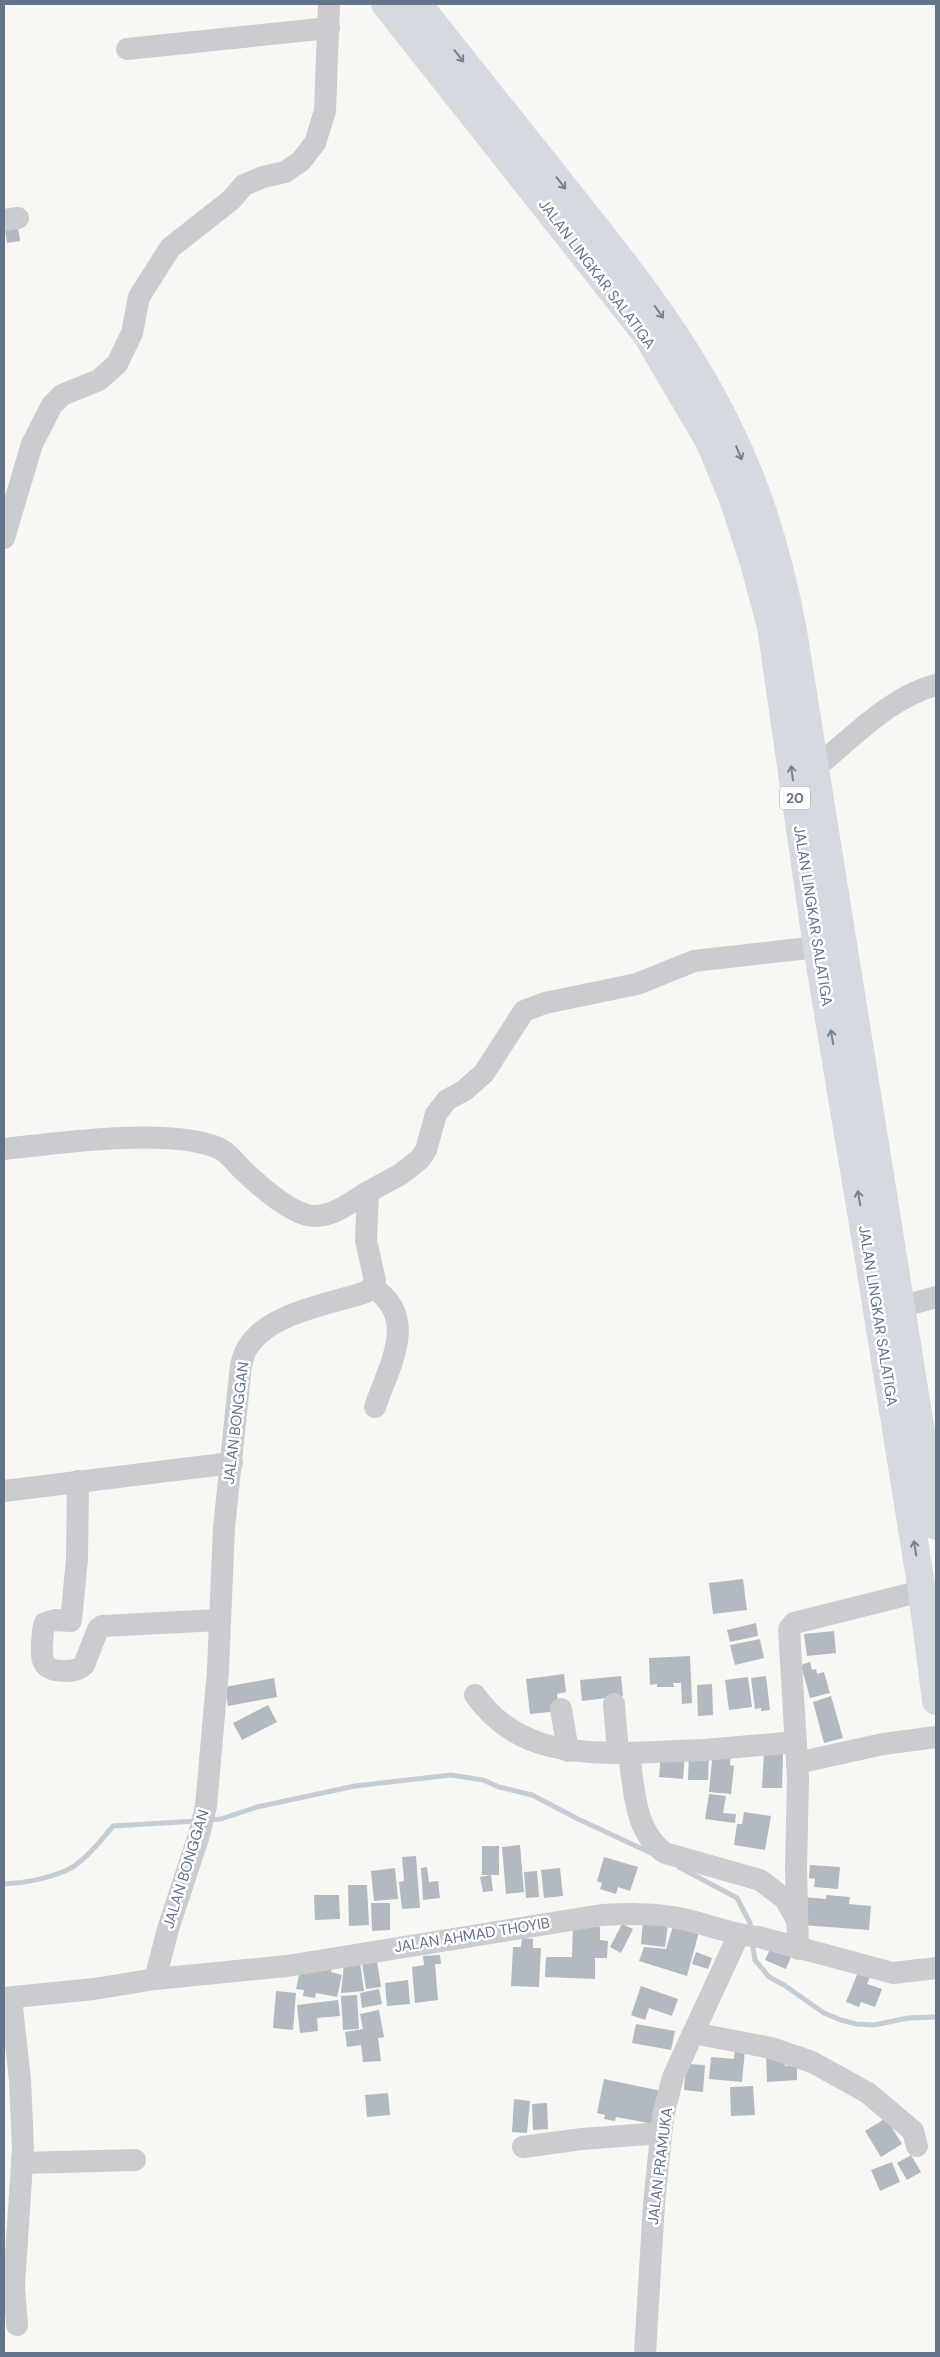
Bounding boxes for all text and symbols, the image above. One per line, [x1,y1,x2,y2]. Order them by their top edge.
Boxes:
one-way arrow [454,49,465,62]
one-way arrow [555,176,566,189]
street label: JALAN LINGKAR SALATIGA [534,195,660,353]
one-way arrow [654,304,664,318]
one-way arrow [735,445,745,460]
one-way arrow [787,765,797,781]
road number: 20 [780,786,810,810]
street label: JALAN LINGKAR SALATIGA [789,824,837,1008]
one-way arrow [826,1030,836,1046]
one-way arrow [853,1190,863,1206]
street label: JALAN LINGKAR SALATIGA [854,1224,902,1408]
street label: JALAN BONGGAN [219,1361,253,1485]
one-way arrow [910,1541,920,1557]
street label: JALAN BONGGAN [158,1807,214,1931]
street label: JALAN AHMAD THOYIB [393,1913,551,1957]
street label: JALAN PRAMUKA [643,2106,677,2226]

